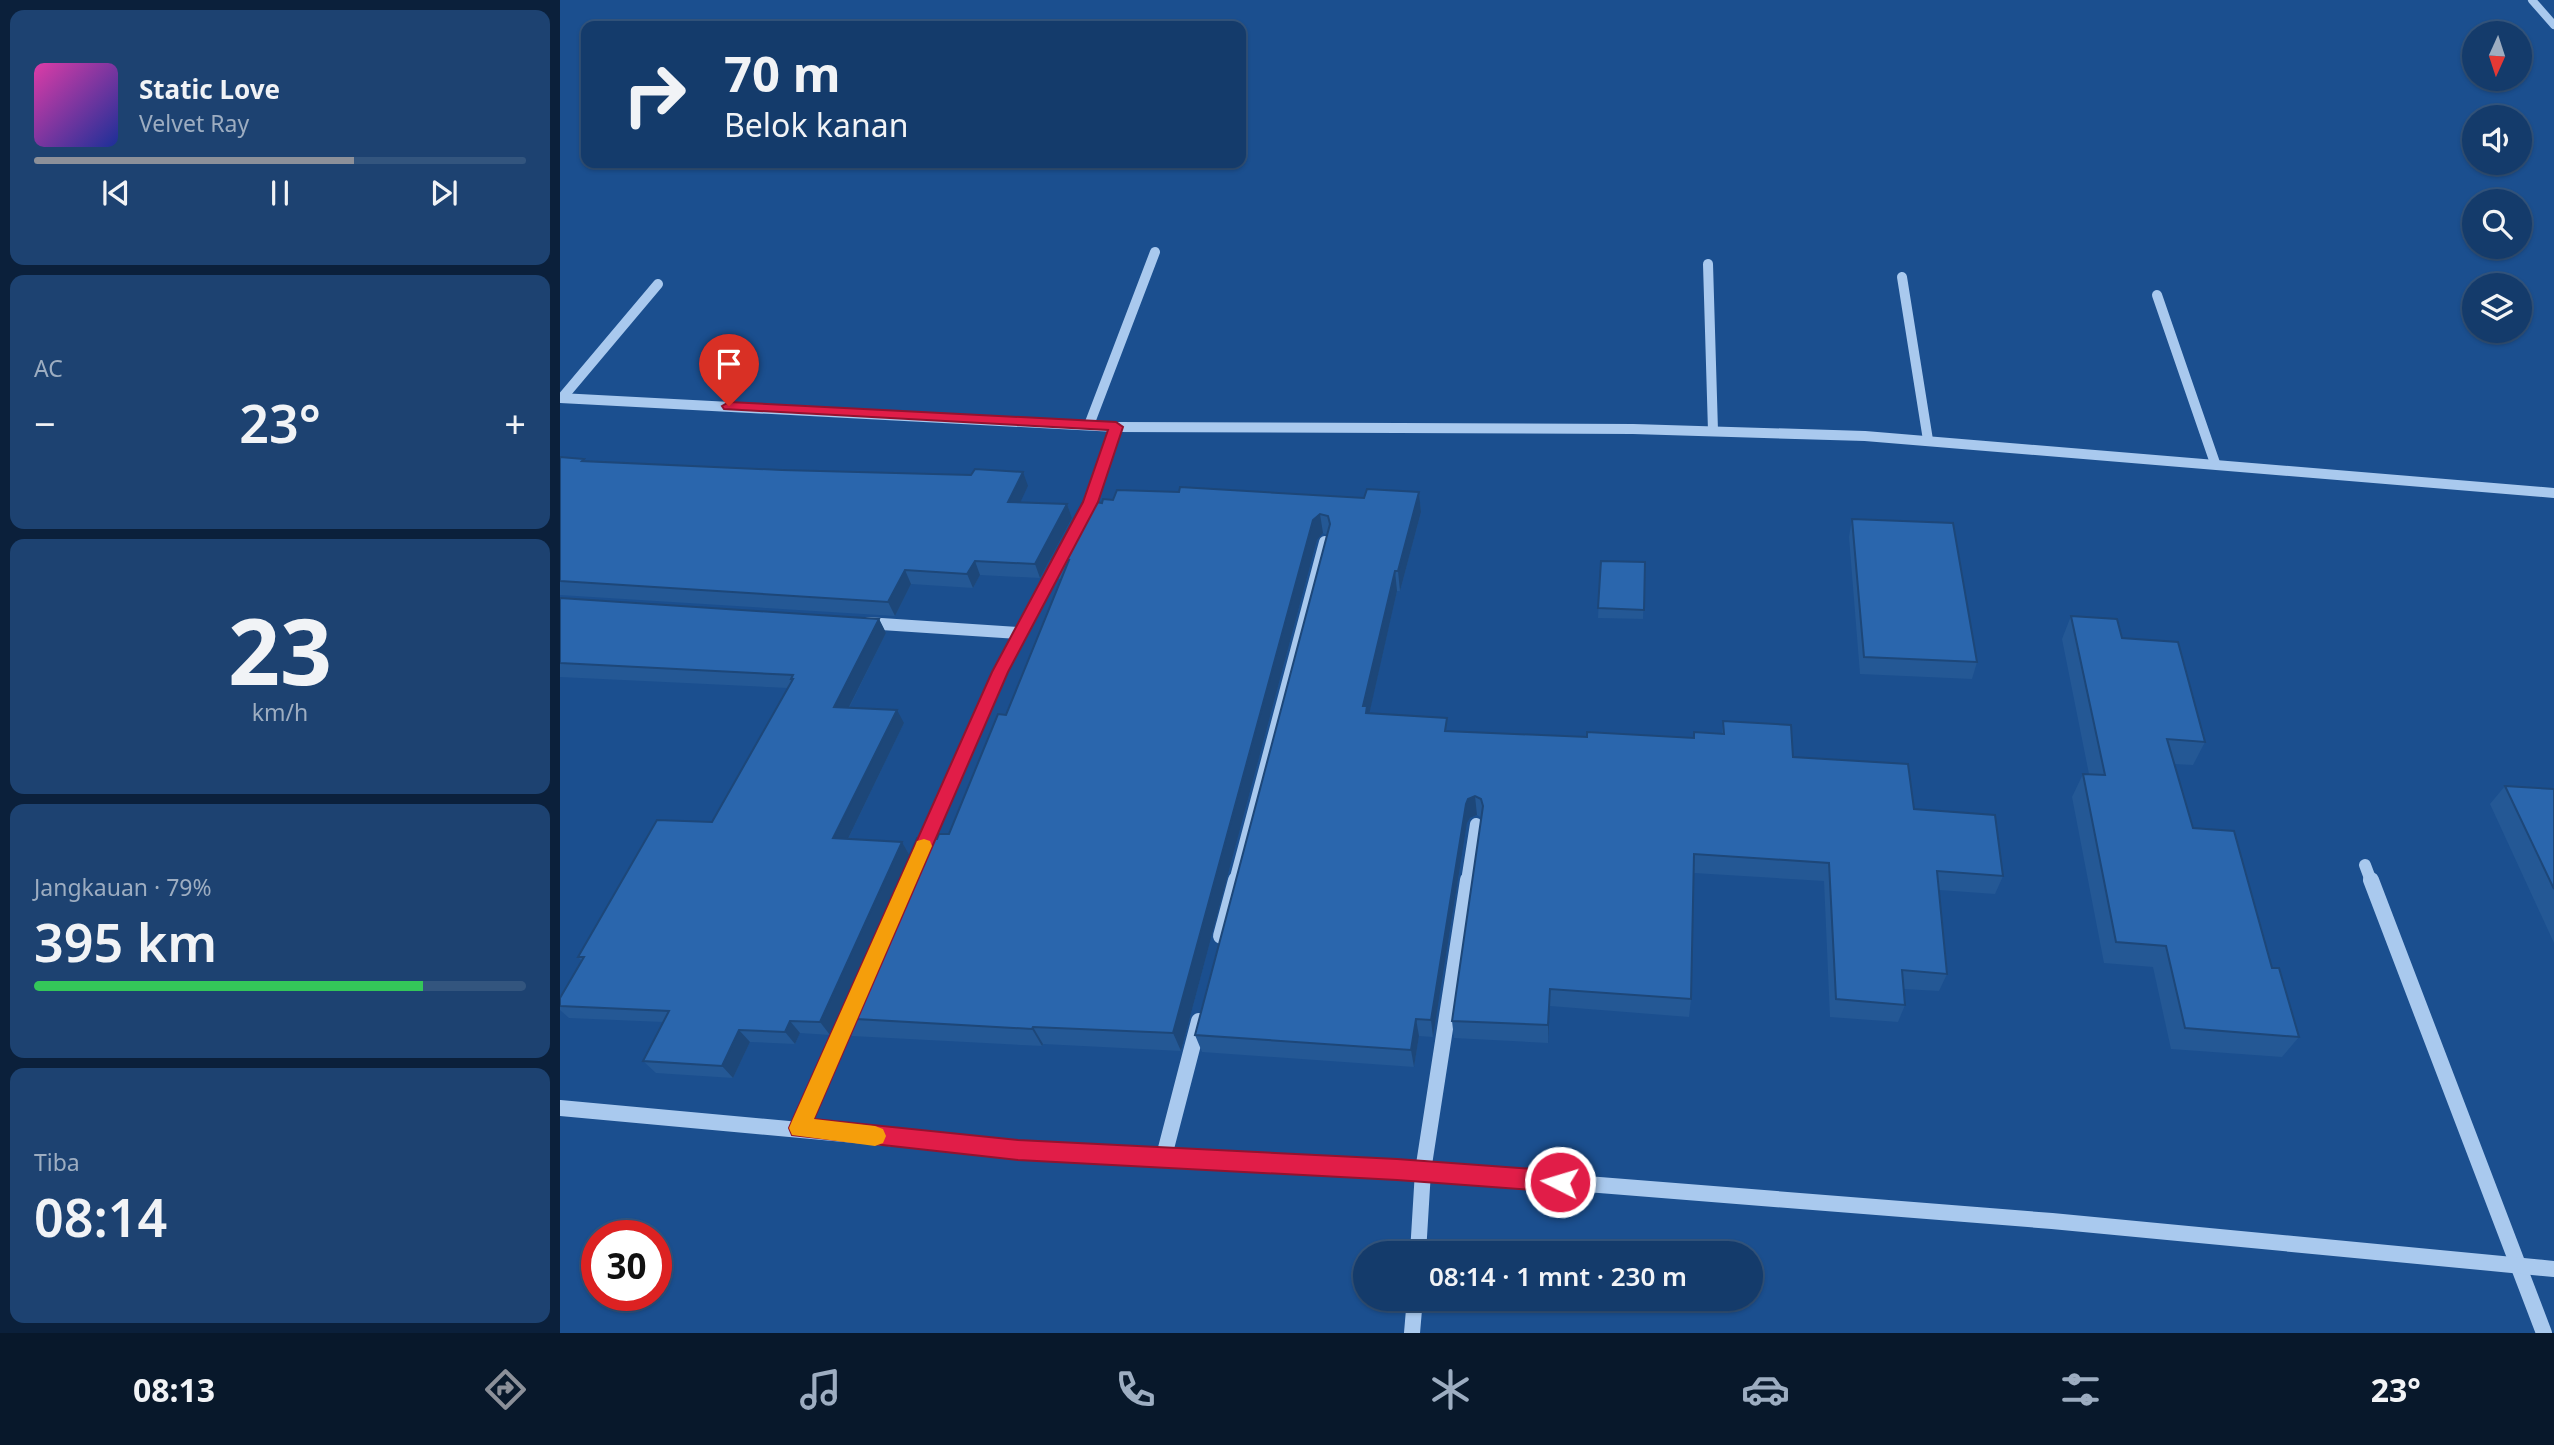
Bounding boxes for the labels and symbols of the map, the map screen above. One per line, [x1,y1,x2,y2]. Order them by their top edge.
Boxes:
north arrow [2462,21,2532,91]
pin [699,334,759,406]
position arrow [1523,1145,1597,1219]
speed limit sign: 30 [581,1220,672,1311]

